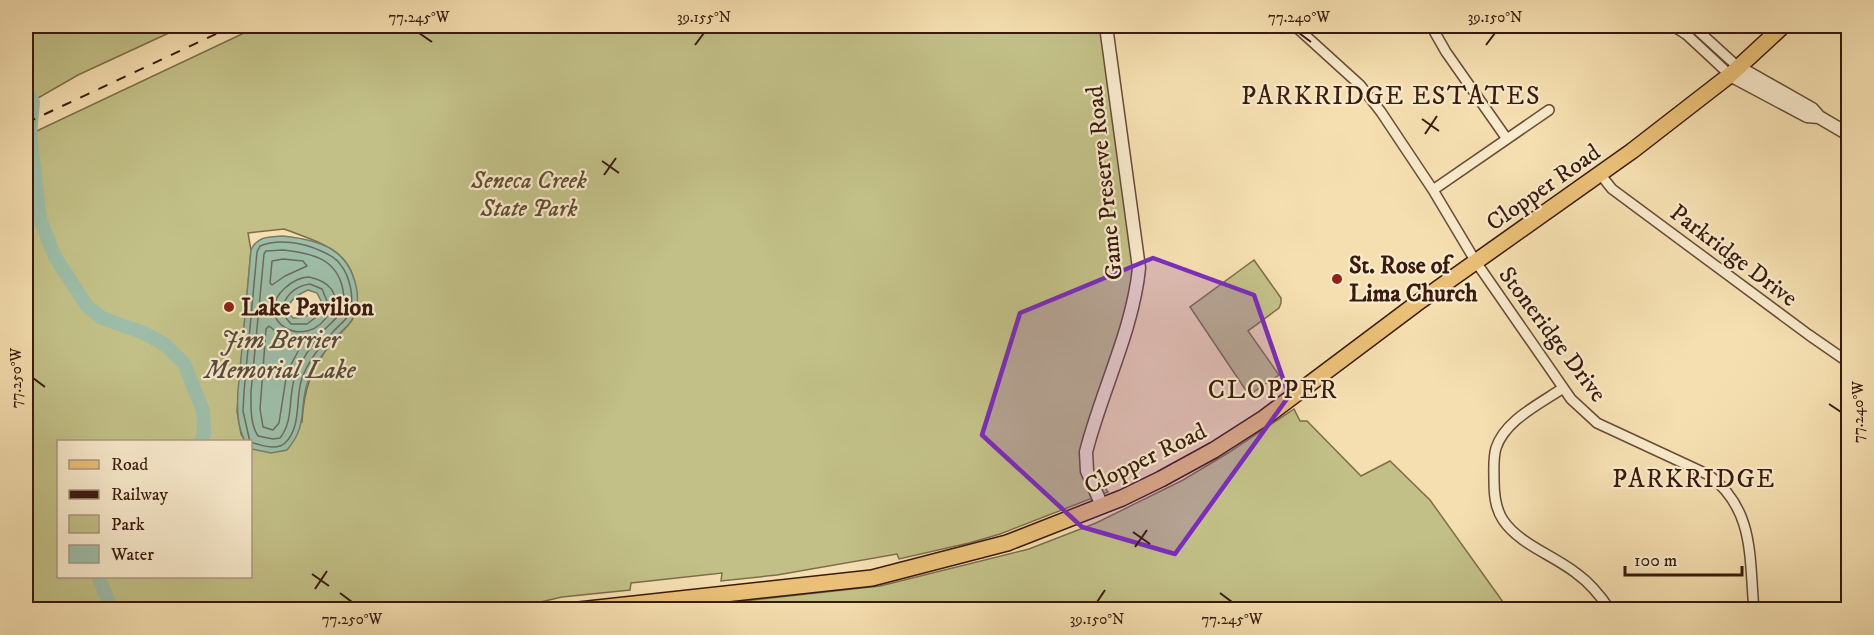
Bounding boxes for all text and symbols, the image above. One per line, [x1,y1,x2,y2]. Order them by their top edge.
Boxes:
text: 77.245°W [388,8,450,27]
text: 39.155°N [677,8,731,27]
text: 77.240°W [1268,8,1330,27]
text: 39.150°N [1468,8,1522,27]
district label: PARKRIDGE ESTATES [1241,80,1541,113]
street label: Game Preserve Road [1080,84,1130,282]
street label: Clopper Road [1481,138,1606,238]
park label: Seneca Creek State Park [470,166,587,224]
street label: Parkridge Drive [1664,198,1803,314]
place label: St. Rose of Lima Church [1349,251,1478,309]
street label: Stoneridge Drive [1492,261,1613,408]
marker: St. Rose of Lima Church [1330,272,1344,286]
place label: Lake Pavilion [241,293,374,323]
marker: Lake Pavilion [222,300,236,314]
water label: Jim Berrier Memorial Lake [202,324,357,387]
text: 77.250°W [7,347,26,408]
district label: CLOPPER [1208,374,1338,407]
text: 77.240°W [1849,381,1868,443]
street label: Clopper Road [1079,416,1212,501]
legend [57,440,252,578]
text: Road [111,454,148,476]
district label: PARKRIDGE [1612,463,1776,496]
text: Railway [111,484,169,506]
text: Park [111,514,145,536]
scale bar [1625,539,1742,577]
text: Water [110,544,154,566]
text: 100 m [1634,550,1677,572]
text: 77.250°W [322,610,383,629]
text: 39.150°N [1070,610,1124,629]
text: 77.245°W [1201,610,1263,629]

